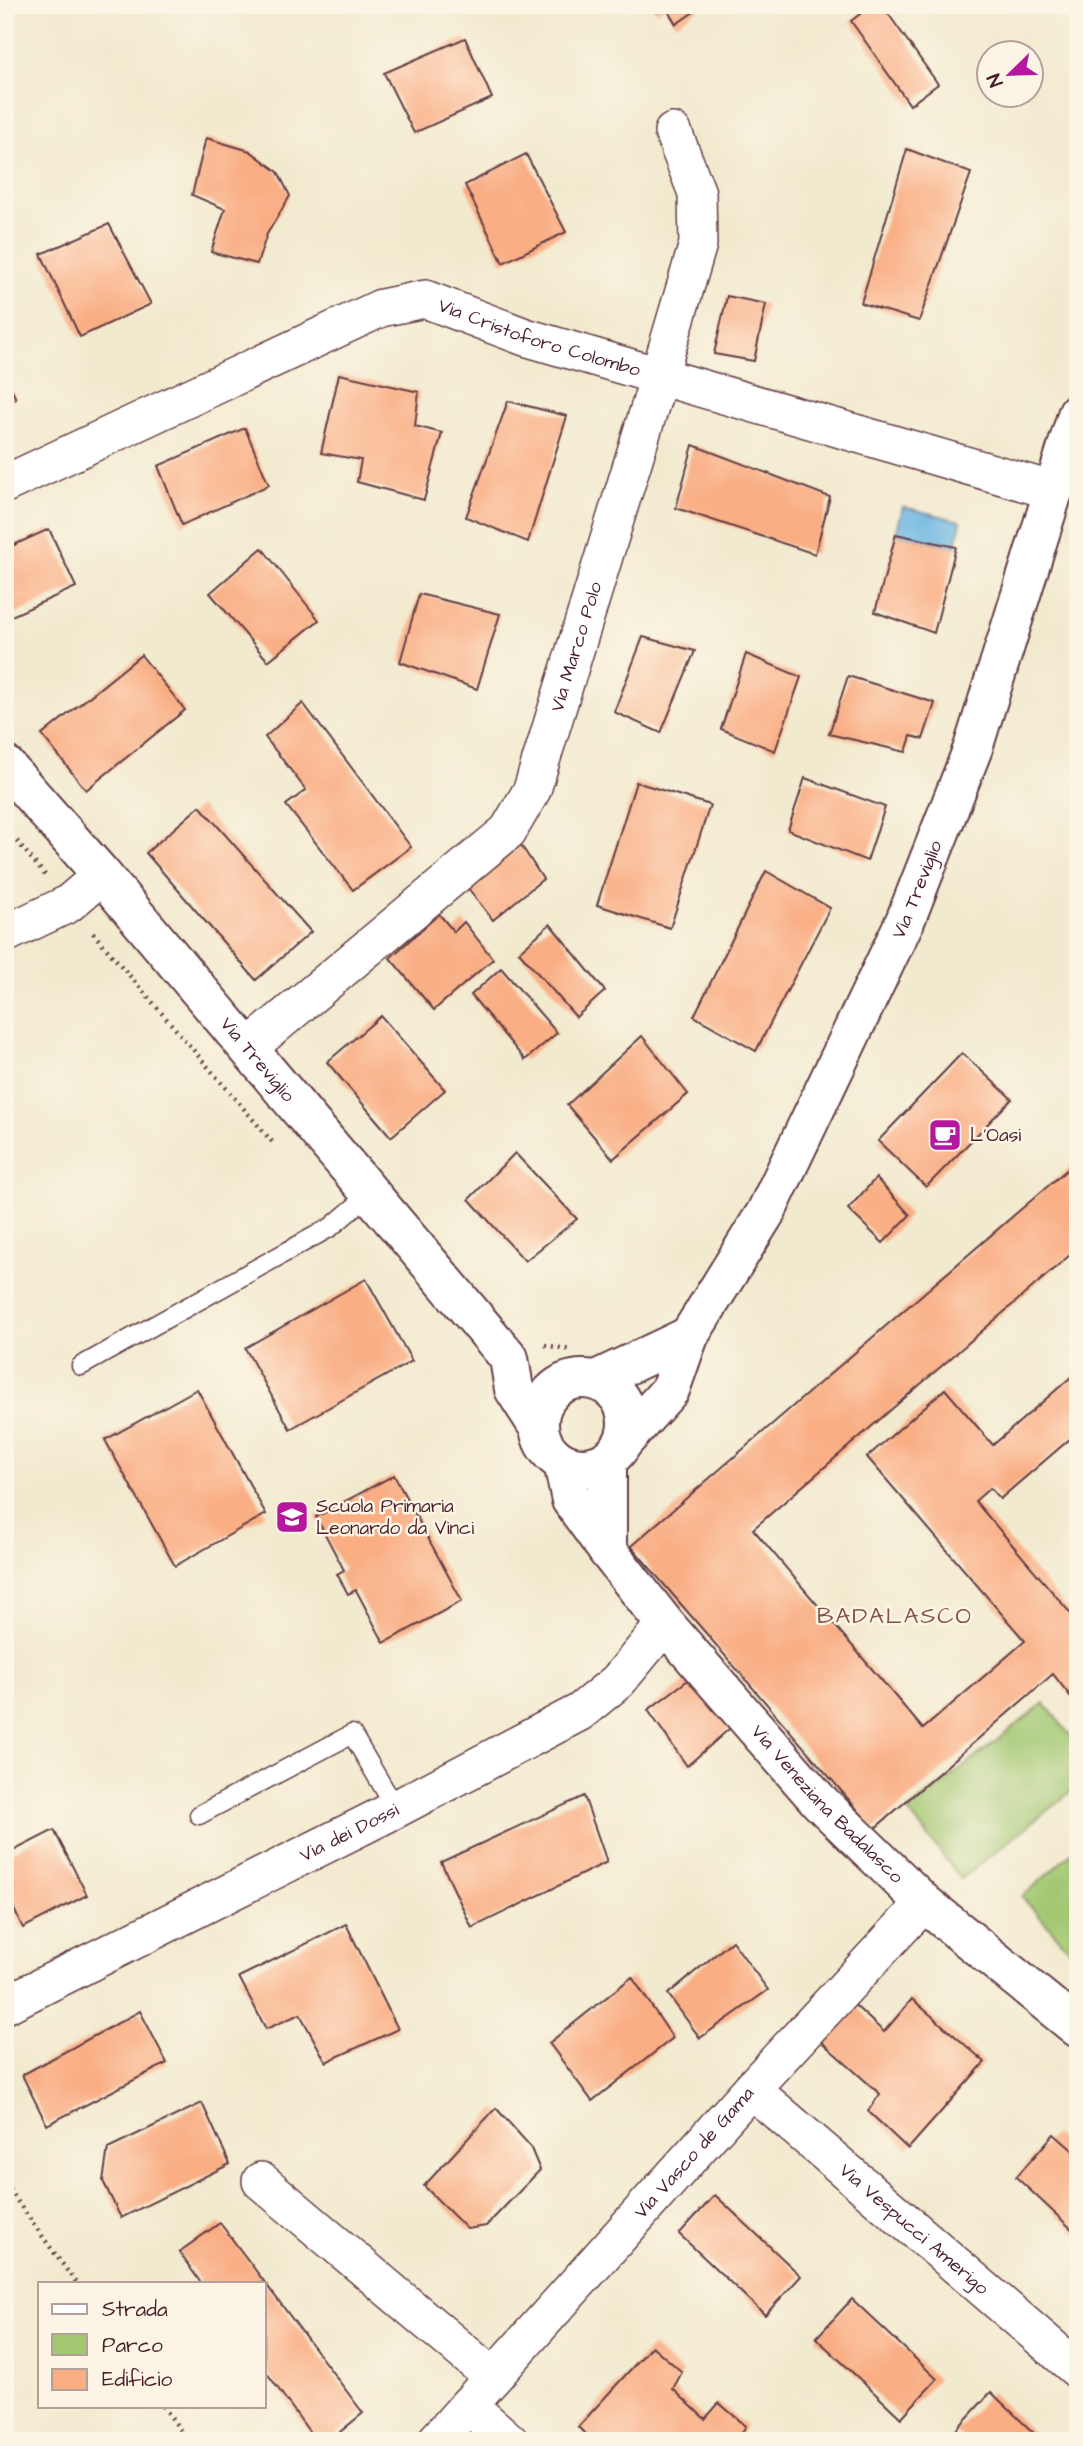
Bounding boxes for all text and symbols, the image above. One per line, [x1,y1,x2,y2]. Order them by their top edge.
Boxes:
north arrow [974,38,1044,108]
text: N [981,69,1010,91]
street label: Via Cristoforo Colombo [434,292,644,384]
street label: Via Marco Polo [543,578,609,715]
street label: Via Treviglio [885,836,949,943]
street label: Via Treviglio [214,1011,301,1108]
cafe icon: L'Oasi [926,1116,964,1154]
place label: L'Oasi [970,1122,1021,1149]
place label: Scuola Primaria Leonardo da Vinci [316,1493,474,1542]
school or university icon: Scuola Primaria Leonardo da Vinci [273,1498,311,1536]
district label: BADALASCO [817,1600,973,1632]
street label: Via Veneziana Badalasco [745,1719,910,1890]
street label: Via dei Dossi [295,1796,403,1869]
street label: Via Vasco de Gama [628,2081,761,2224]
street label: Via Vespucci Amerigo [833,2157,995,2301]
legend [38,2282,266,2408]
text: Strada [102,2295,168,2324]
text: Parco [102,2331,163,2360]
text: Edificio [102,2365,172,2394]

